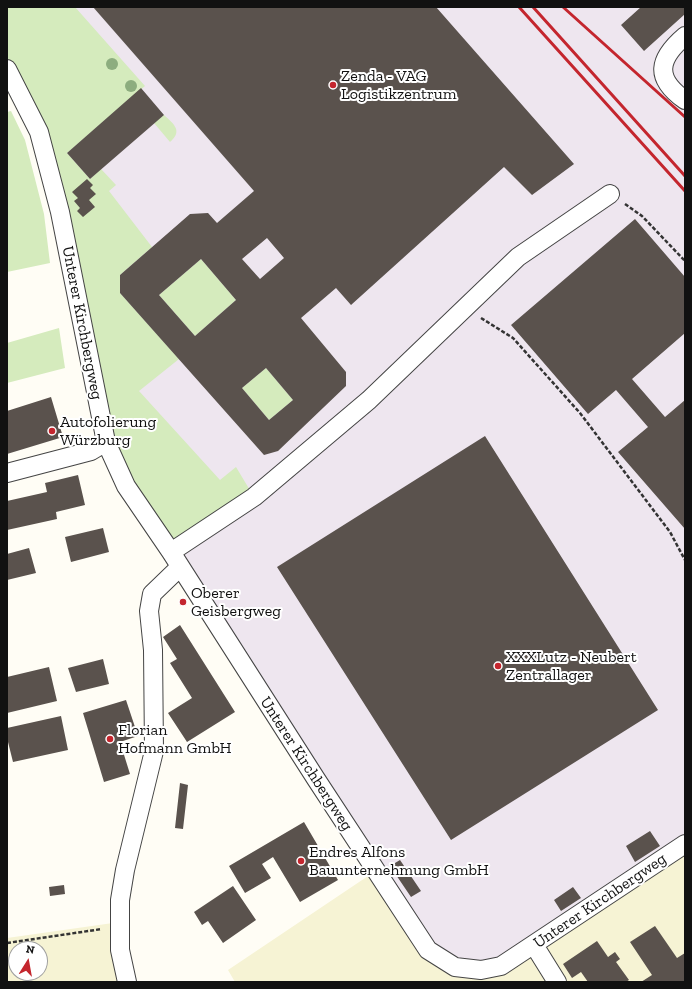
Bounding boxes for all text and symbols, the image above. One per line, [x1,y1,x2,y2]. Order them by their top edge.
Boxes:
place label: Zenda - VAG Logistikzentrum [341,66,456,104]
marker: Zenda - VAG Logistikzentrum [328,80,338,90]
street label: Unterer Kirchbergweg [58,245,106,401]
place label: Autofolierung Würzburg [60,412,156,450]
marker: Autofolierung Würzburg [47,426,57,436]
place label: Oberer Geisbergweg [191,583,281,621]
marker: Oberer Geisbergweg [178,597,188,607]
place label: XXXLutz - Neubert Zentrallager [506,647,637,685]
marker: XXXLutz - Neubert Zentrallager [493,661,503,671]
street label: Unterer Kirchbergweg [255,693,357,835]
place label: Florian Hofmann GmbH [118,720,232,758]
marker: Florian Hofmann GmbH [105,734,115,744]
place label: Endres Alfons Bauunternehmung GmbH [309,842,489,880]
street label: Unterer Kirchbergweg [530,849,670,953]
marker: Endres Alfons Bauunternehmung GmbH [296,856,306,866]
north arrow [8,941,48,981]
text: N [25,943,36,957]

